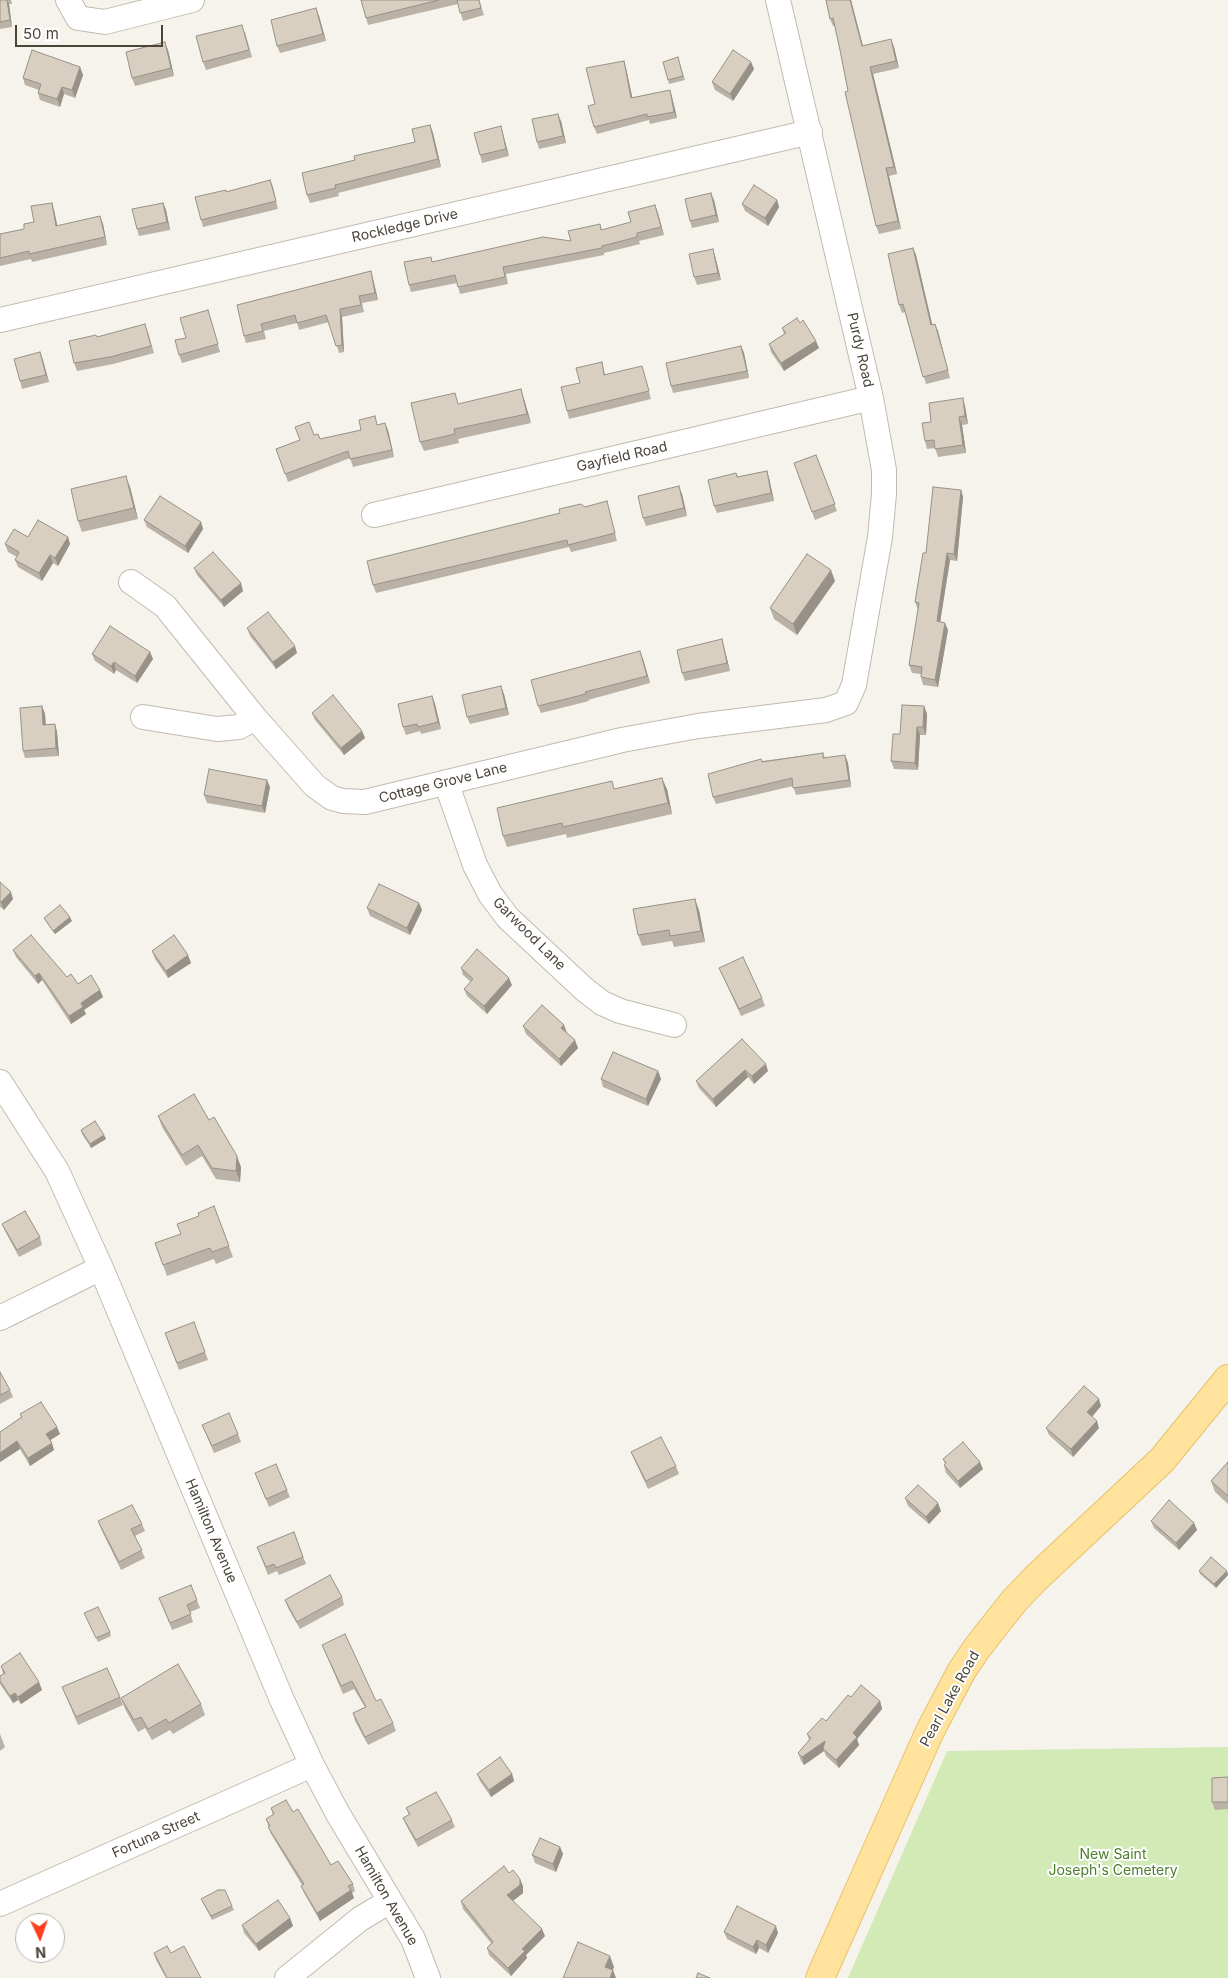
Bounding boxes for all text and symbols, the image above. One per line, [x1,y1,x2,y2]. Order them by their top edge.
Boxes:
scale bar [18,15,165,47]
text: 50 m [23,24,59,43]
street label: Rockledge Drive [350,206,460,246]
street label: Purdy Road [843,311,877,389]
street label: Gayfield Road [575,438,669,476]
street label: Cottage Grove Lane [377,759,509,807]
street label: Garwood Lane [489,894,569,974]
street label: Hamilton Avenue [181,1476,241,1586]
street label: Pearl Lake Road [917,1648,983,1750]
street label: Fortuna Street [110,1808,202,1862]
street label: Hamilton Avenue [351,1843,421,1949]
park label: New Saint Joseph's Cemetery [1048,1847,1178,1880]
north arrow [15,1913,65,1963]
text: N [35,1944,47,1961]

